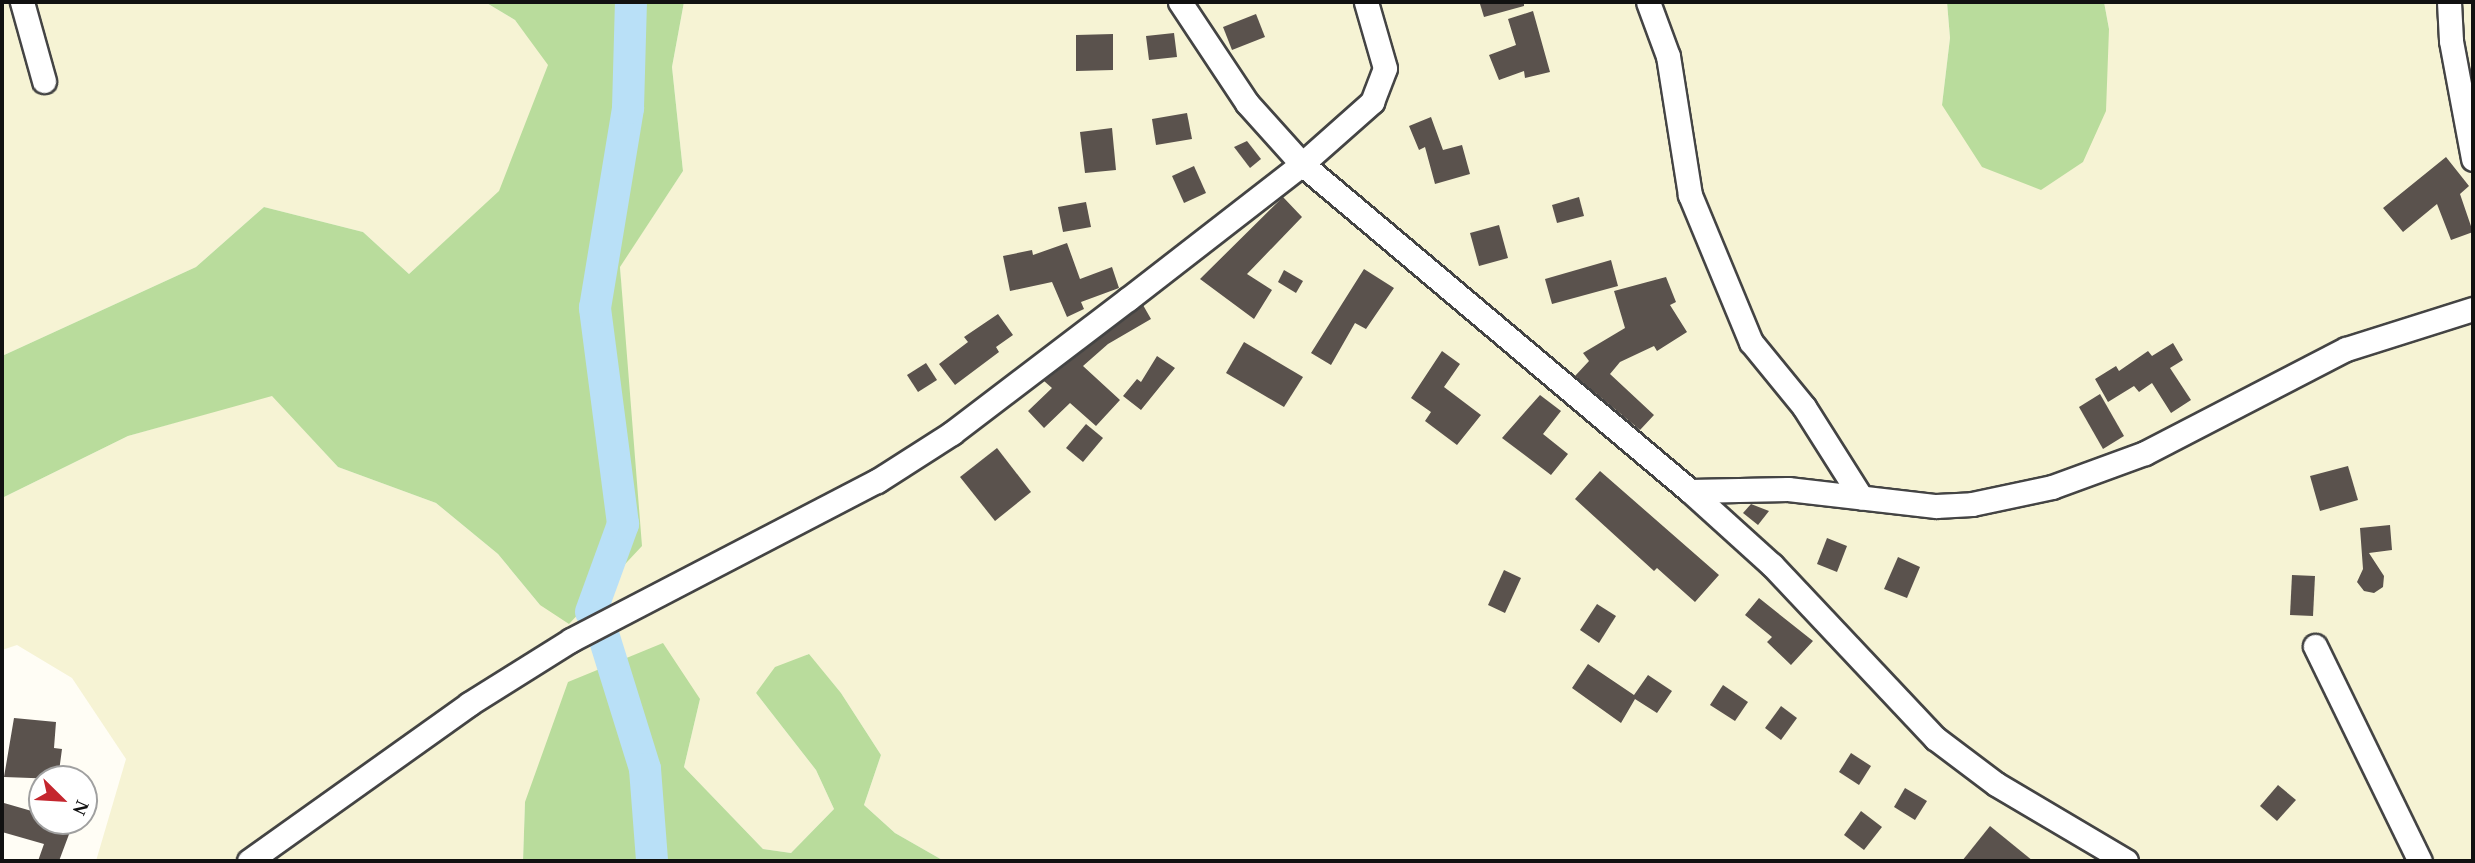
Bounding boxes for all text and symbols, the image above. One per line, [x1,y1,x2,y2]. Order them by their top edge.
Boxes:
north arrow [28,765,98,835]
text: N [68,797,93,818]

